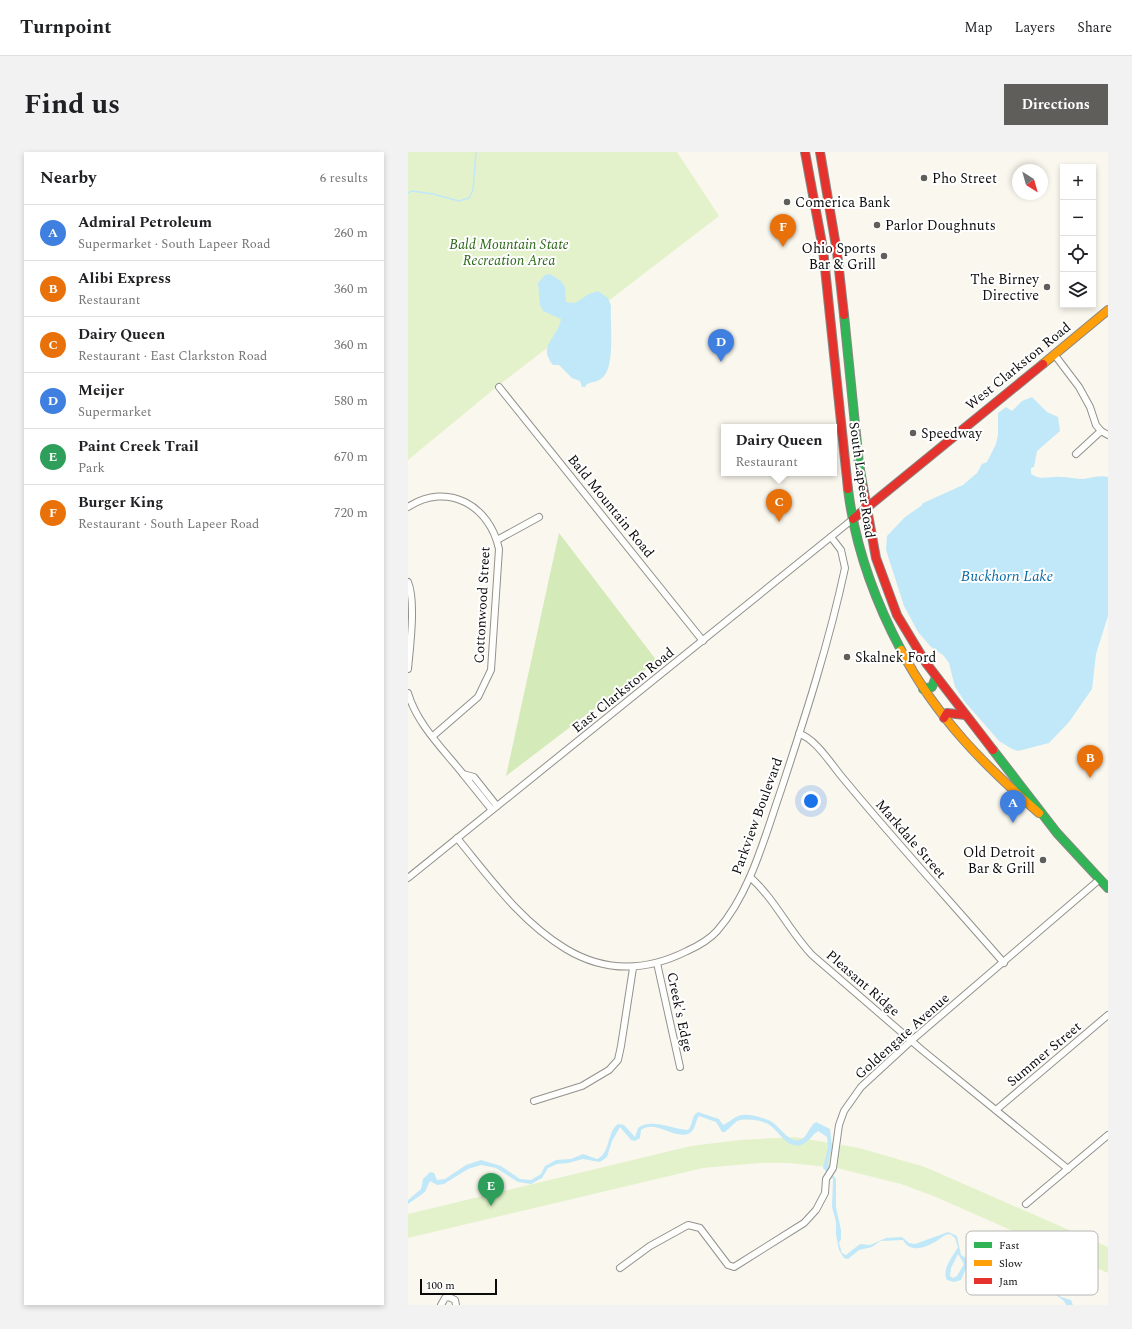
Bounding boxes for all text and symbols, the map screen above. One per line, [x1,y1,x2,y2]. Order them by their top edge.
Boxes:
text: Turnpoint [20,13,112,42]
text: Map [964,17,993,38]
text: Layers [1015,17,1055,38]
text: Share [1077,17,1112,38]
text: Find us [24,83,120,126]
button: Directions [1004,84,1108,125]
north arrow [1012,164,1048,200]
map controls [1060,164,1096,308]
button: + [1060,164,1096,200]
text: Nearby [40,165,96,191]
text: 6 results [320,168,368,188]
place label: Pho Street [932,168,997,189]
marker: Pho Street [919,173,929,183]
place label: Comerica Bank [795,192,891,213]
marker: Comerica Bank [782,197,792,207]
button: − [1060,200,1096,236]
text: Admiral Petroleum [78,211,212,234]
pin: F [770,214,796,247]
place label: Parlor Doughnuts [885,215,996,236]
marker: Parlor Doughnuts [872,220,882,230]
text: A [48,223,58,243]
text: 260 m [334,223,368,243]
text: Supermarket · South Lapeer Road [78,234,271,254]
park label: Bald Mountain State Recreation Area [449,234,569,271]
button: locate [1060,236,1096,272]
place label: Ohio Sports Bar & Grill [802,238,876,275]
marker: Ohio Sports Bar & Grill [879,251,889,261]
text: Alibi Express [78,267,171,290]
place label: The Birney Directive [970,269,1040,306]
button: layers [1060,272,1096,308]
text: B [48,279,58,299]
text: 360 m [334,279,368,299]
marker: The Birney Directive [1042,282,1052,292]
text: Restaurant [78,290,140,310]
street label: West Clarkston Road [961,317,1075,415]
text: Dairy Queen [78,323,165,346]
pin: D [708,329,734,362]
text: C [48,335,58,355]
text: 360 m [334,335,368,355]
text: Restaurant · East Clarkston Road [78,346,267,366]
text: Meijer [78,379,124,402]
text: D [48,391,58,411]
text: 580 m [334,391,368,411]
text: Supermarket [78,402,152,422]
street label: South Lapeer Road [843,420,881,540]
place label: Speedway [921,423,983,444]
popup [721,424,837,476]
marker: Speedway [908,428,918,438]
text: Dairy Queen [735,429,823,452]
text: Paint Creek Trail [78,435,199,458]
text: E [49,447,57,467]
text: 670 m [334,447,368,467]
street label: Bald Mountain Road [563,450,659,562]
text: Restaurant [735,452,798,472]
text: Park [78,458,105,478]
pin: C [766,489,792,522]
text: Burger King [78,491,163,514]
text: F [49,503,57,523]
text: 720 m [334,503,368,523]
text: Restaurant · South Lapeer Road [78,514,259,534]
street label: Cottonwood Street [468,546,496,664]
water label: Buckhorn Lake [961,565,1054,588]
street label: East Clarkston Road [567,642,679,738]
place label: Skalnek Ford [855,647,936,668]
marker: Skalnek Ford [842,652,852,662]
pin: B [1077,745,1103,778]
street label: Parkview Boulevard [726,754,788,878]
pin: A [1000,790,1026,823]
your location [801,791,821,811]
street label: Markdale Street [871,795,951,883]
place label: Old Detroit Bar & Grill [963,842,1035,879]
marker: Old Detroit Bar & Grill [1038,855,1048,865]
street label: Pleasant Ridge [821,945,905,1021]
street label: Creek's Edge [661,970,699,1054]
street label: Goldengate Avenue [850,988,954,1084]
street label: Summer Street [1002,1016,1086,1092]
pin: E [478,1173,504,1206]
legend [966,1231,1098,1295]
text: Fast [999,1237,1020,1254]
text: Slow [999,1255,1023,1272]
text: Jam [999,1273,1018,1290]
scale bar [420,1277,497,1296]
text: 100 m [426,1277,455,1294]

